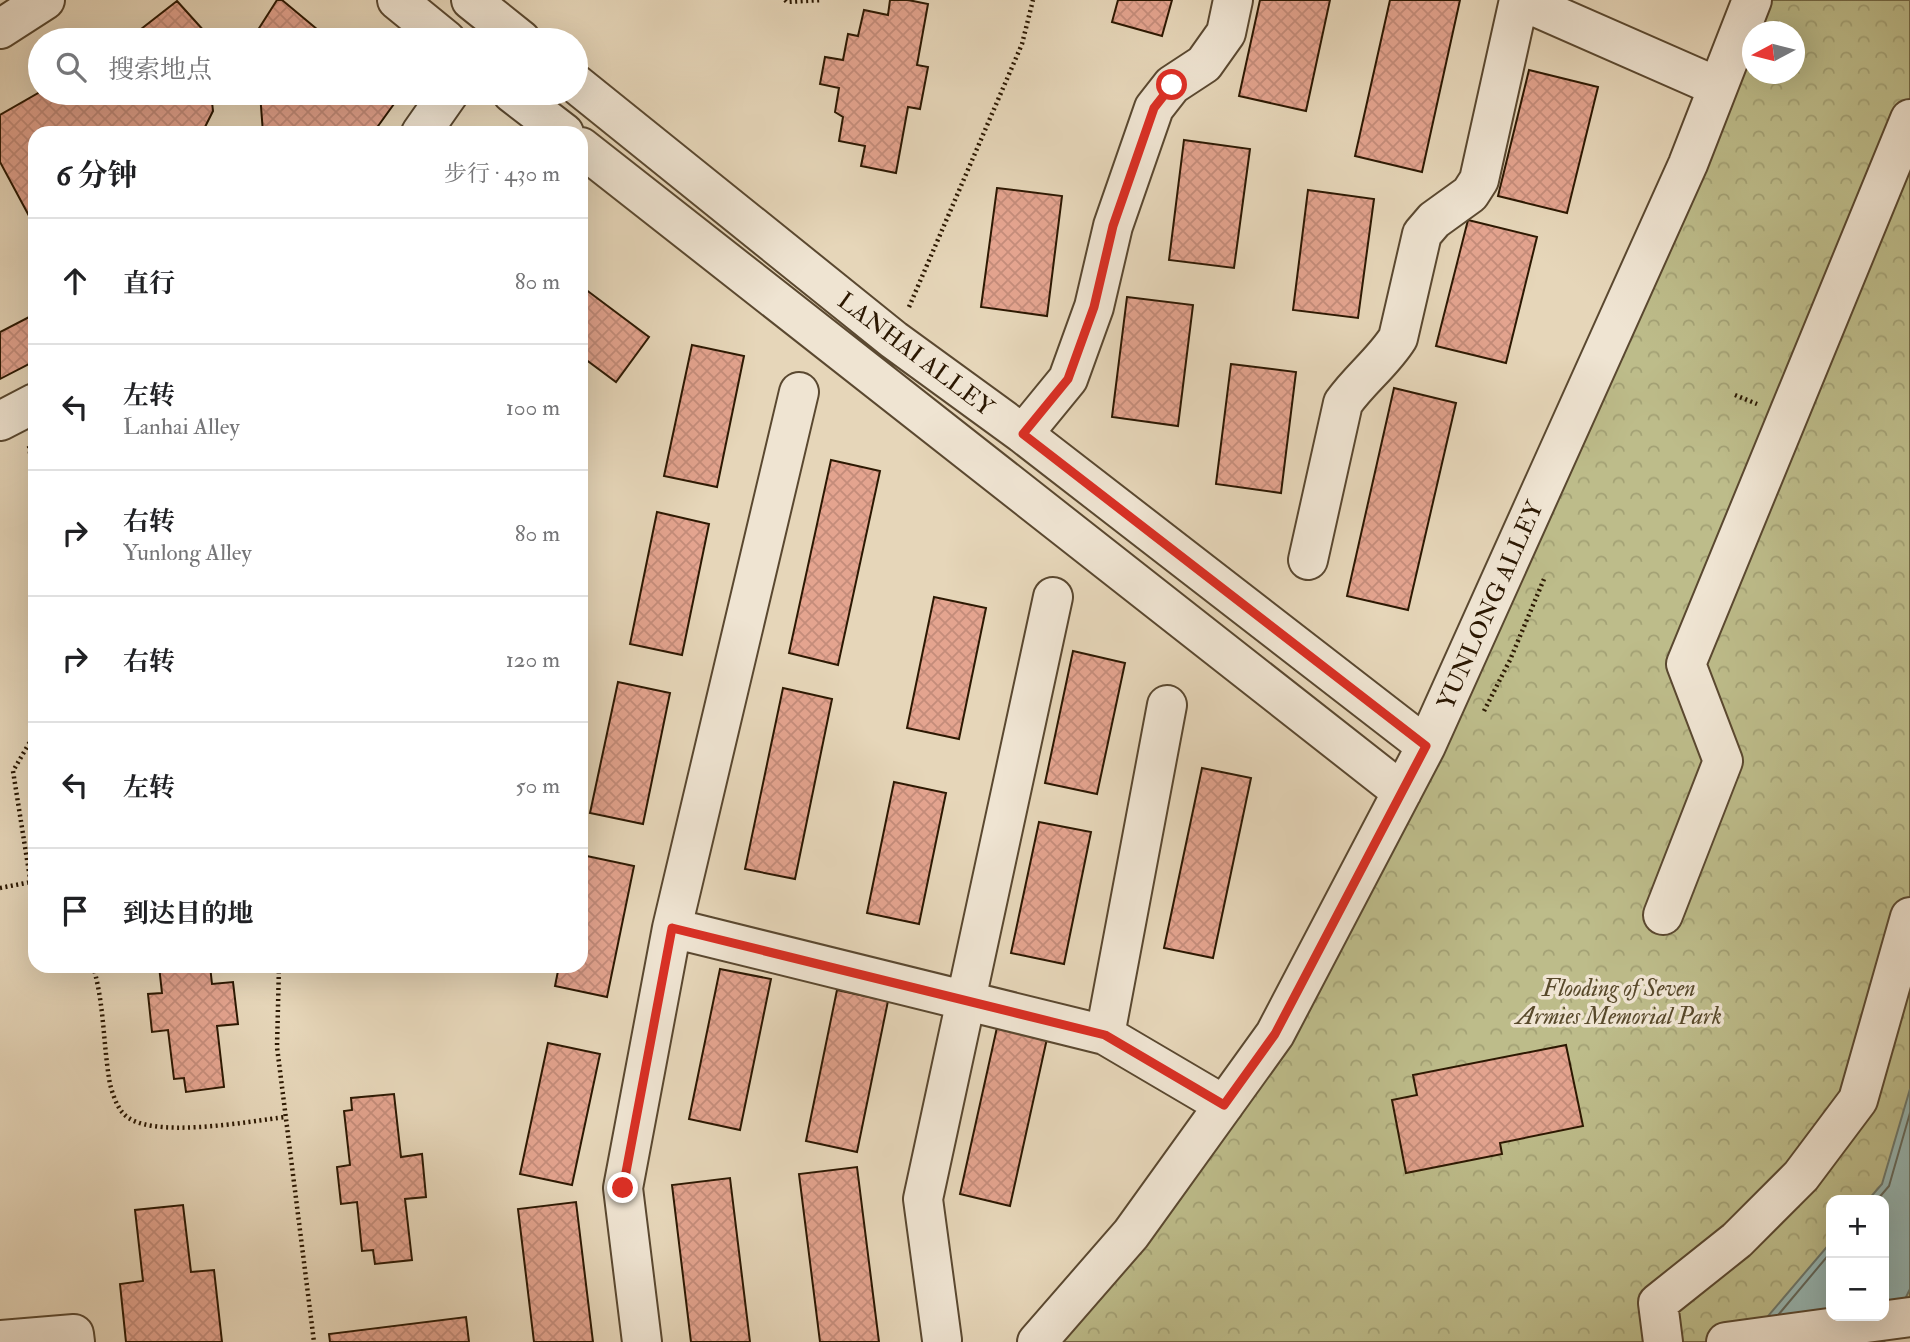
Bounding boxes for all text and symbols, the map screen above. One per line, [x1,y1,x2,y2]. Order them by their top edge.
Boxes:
north arrow [1742,21,1805,84]
search box [28,28,588,105]
icon: search [52,48,90,86]
text: 搜索地点 [108,54,212,86]
route start [1156,69,1187,100]
text: 6 分钟 [56,157,137,194]
text: 步行 · 430 m [444,159,560,188]
icon: ahead [56,262,94,300]
text: 80 m [515,267,560,296]
text: 直行 [123,268,175,300]
street label: LANHAI ALLEY [831,285,1001,424]
text: 左转 [123,380,175,412]
icon: left [56,388,94,426]
text: 100 m [506,393,560,422]
text: Lanhai Alley [123,412,240,441]
street label: YUNLONG ALLEY [1431,496,1551,714]
text: 右转 [123,506,175,538]
icon: right [56,514,94,552]
text: 80 m [515,519,560,548]
text: Yunlong Alley [123,538,252,567]
icon: right [56,640,94,678]
text: 120 m [506,645,560,674]
text: 右转 [123,646,175,678]
icon: left [56,766,94,804]
text: 50 m [516,771,560,800]
text: 左转 [123,772,175,804]
icon: arrive [56,892,94,930]
text: 到达目的地 [123,898,253,930]
park label: Flooding of Seven Armies Memorial Park [1513,973,1722,1032]
route end [607,1172,638,1203]
map controls [1826,1195,1889,1321]
button: + [1826,1195,1889,1258]
button: − [1826,1258,1889,1321]

